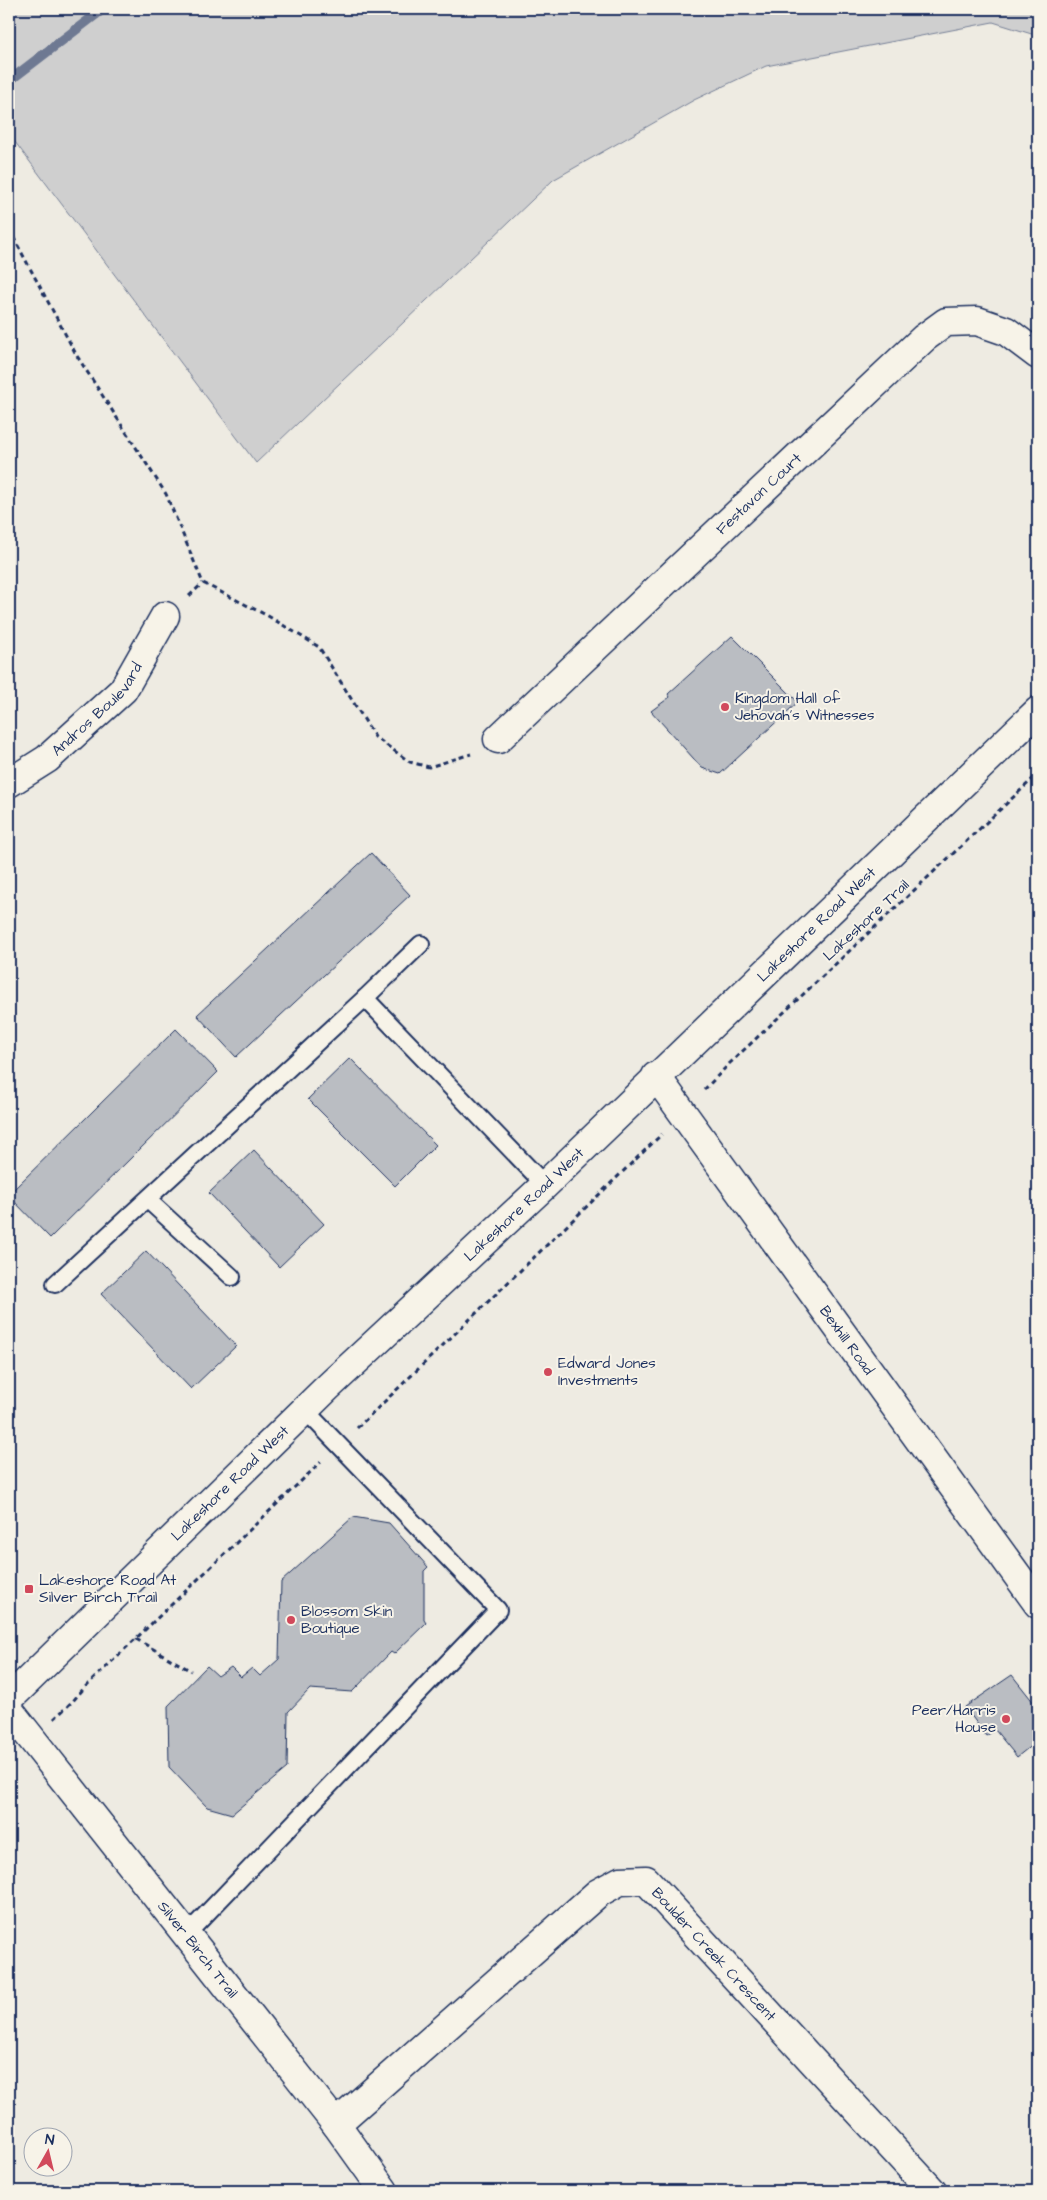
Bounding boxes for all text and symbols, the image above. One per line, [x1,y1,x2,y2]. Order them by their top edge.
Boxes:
street label: Festavon Court [712,448,806,540]
street label: Andros Boulevard [47,658,148,761]
place label: Kingdom Hall of Jehovah's Witnesses [735,688,875,726]
marker: Kingdom Hall of Jehovah's Witnesses [719,701,731,713]
street label: Lakeshore Road West [753,862,881,987]
street label: Lakeshore Trail [819,875,914,966]
street label: Lakeshore Road West [460,1143,589,1266]
street label: Bexhill Road [814,1302,879,1380]
place label: Edward Jones Investments [558,1353,656,1391]
marker: Edward Jones Investments [542,1366,554,1378]
street label: Lakeshore Road West [167,1421,294,1546]
place label: Lakeshore Road At Silver Birch Trail [39,1570,176,1608]
marker: Lakeshore Road At Silver Birch Trail [23,1583,35,1595]
place label: Blossom Skin Boutique [301,1601,393,1639]
marker: Blossom Skin Boutique [285,1614,297,1626]
place label: Peer/Harris House [912,1700,996,1738]
marker: Peer/Harris House [1000,1713,1012,1725]
street label: Boulder Creek Crescent [647,1883,781,2026]
street label: Silver Birch Trail [153,1897,243,2003]
north arrow [22,2128,72,2178]
text: N [44,2130,56,2151]

